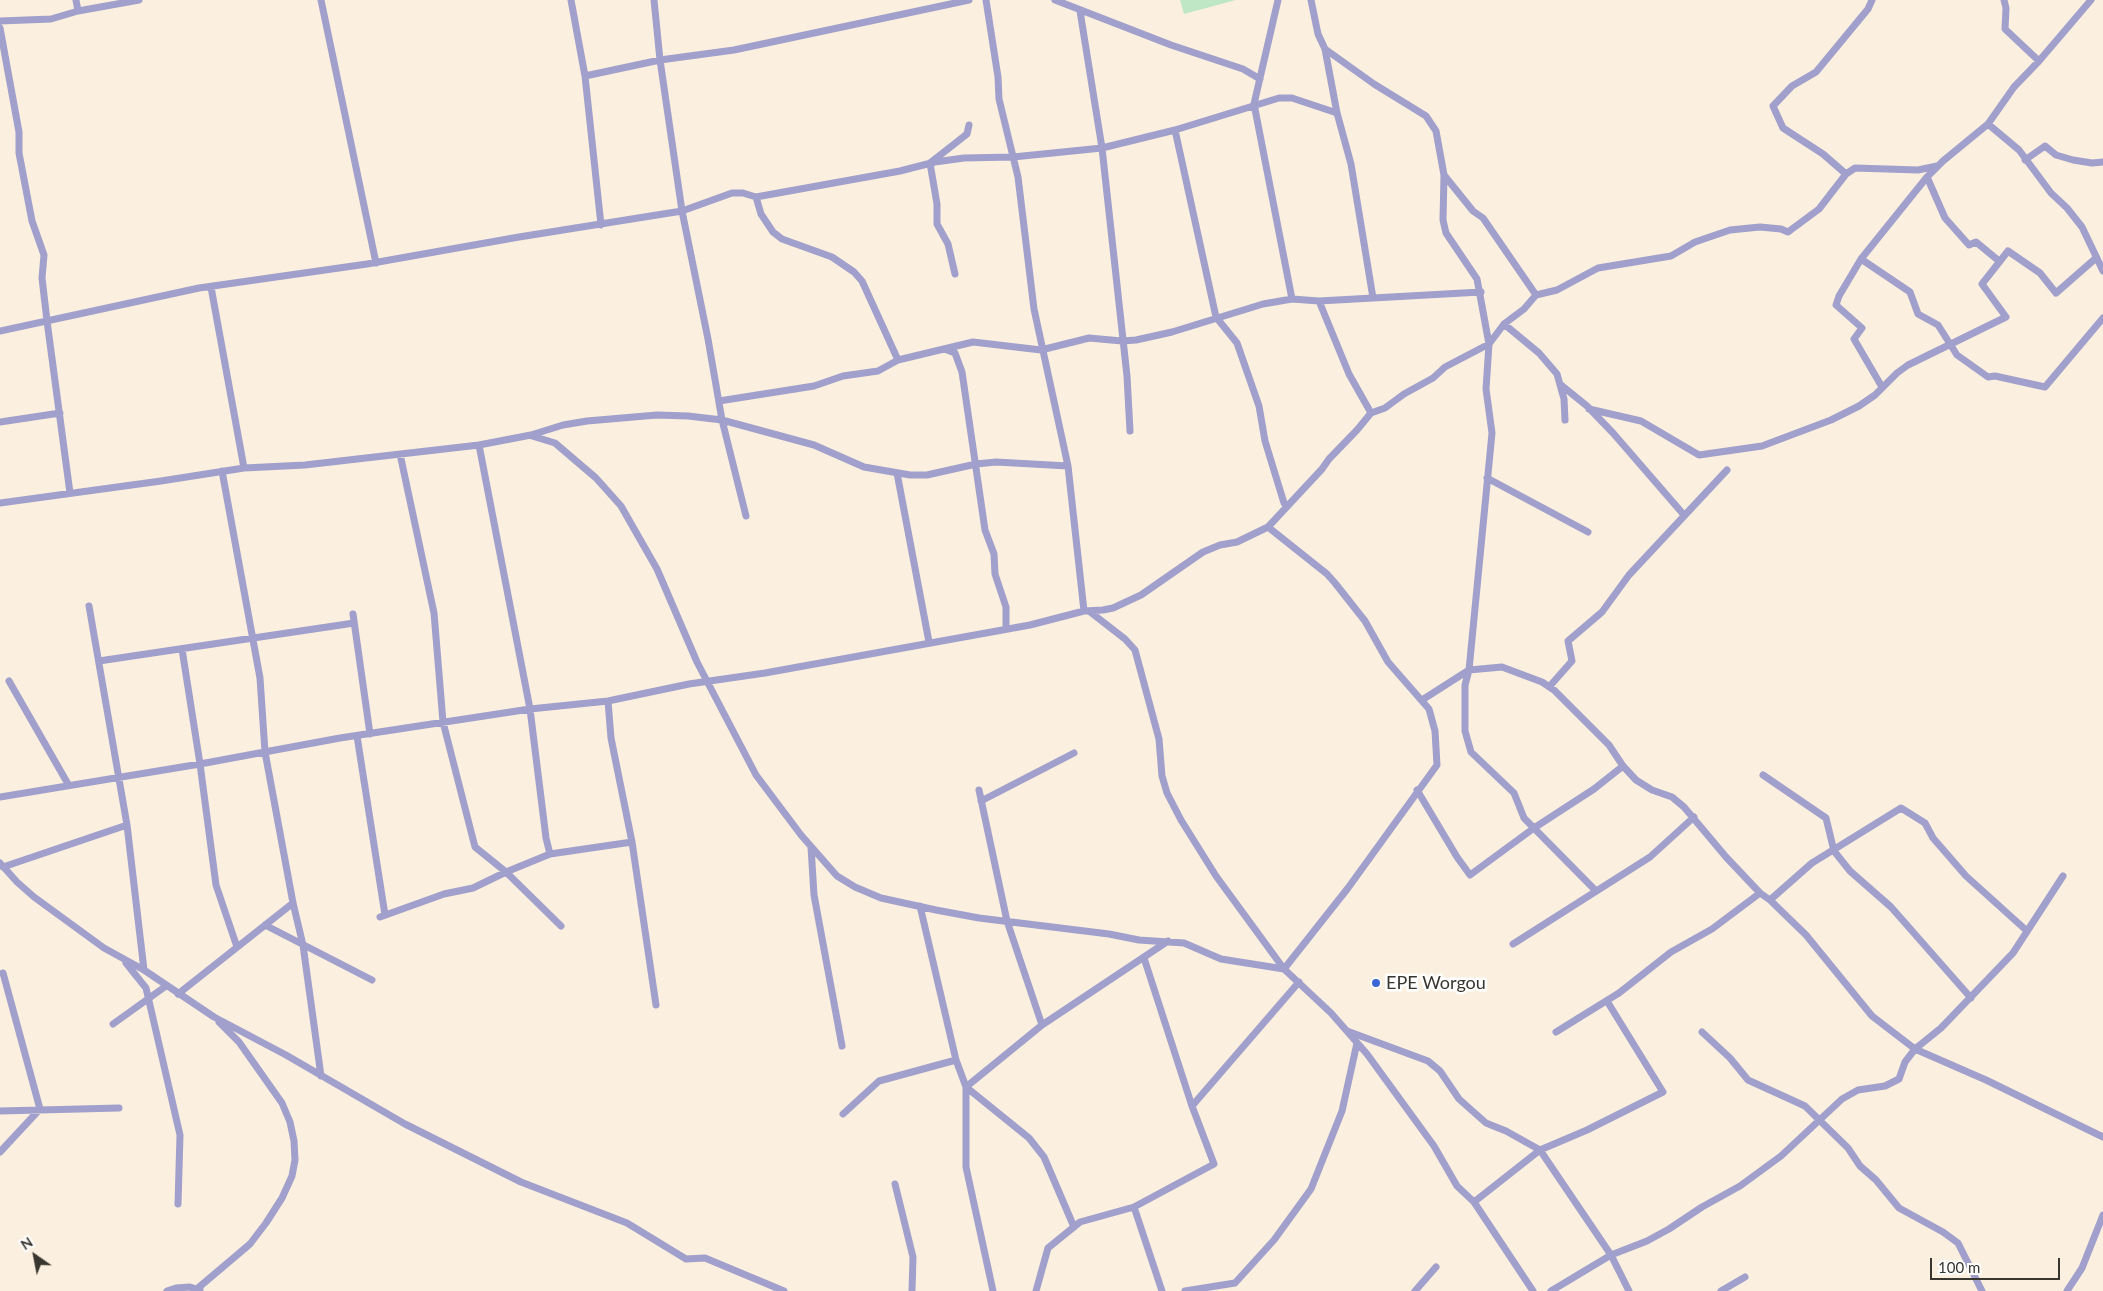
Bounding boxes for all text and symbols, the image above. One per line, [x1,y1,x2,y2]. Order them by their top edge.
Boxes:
place label: EPE Worgou [1386,972,1486,994]
marker: EPE Worgou [1370,977,1382,989]
north arrow [10,1231,60,1281]
text: N [17,1233,36,1253]
scale bar [1933,1248,2063,1280]
text: 100 m [1938,1258,1980,1276]

